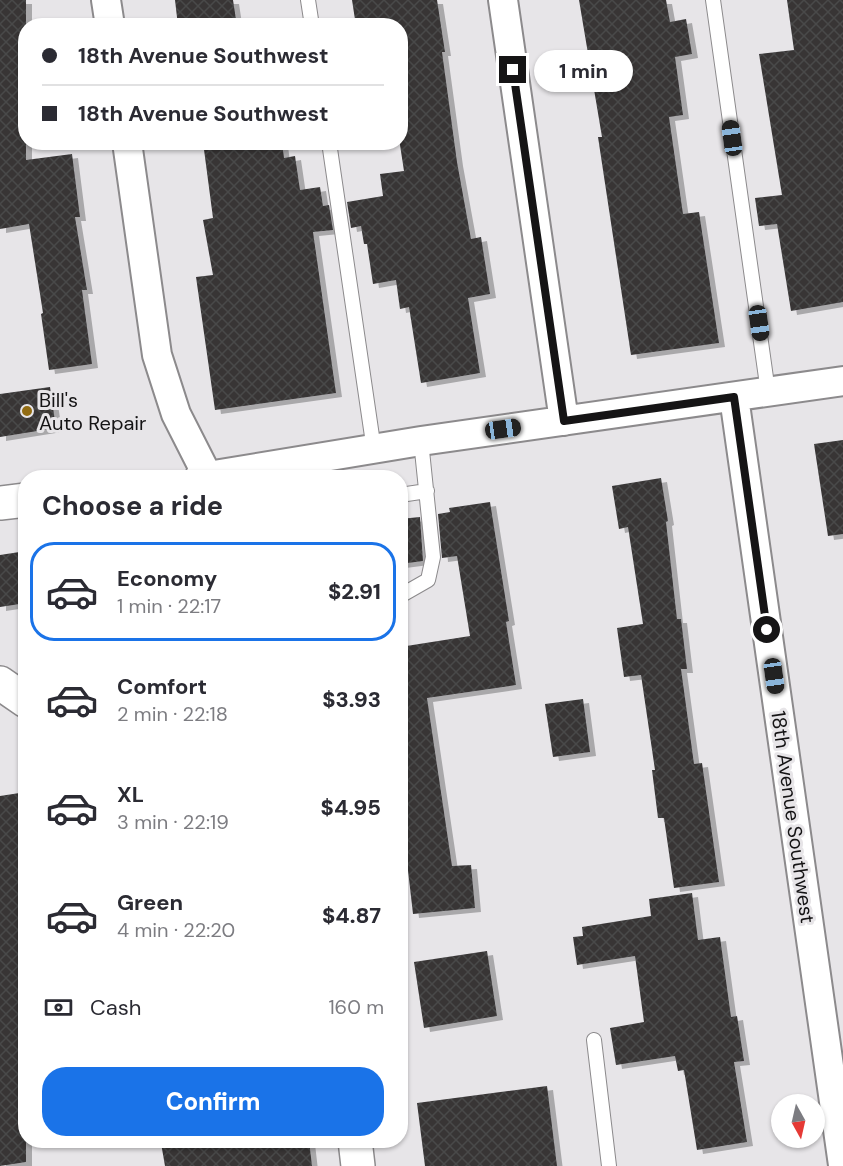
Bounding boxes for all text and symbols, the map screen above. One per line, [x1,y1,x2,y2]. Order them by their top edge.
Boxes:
text: 18th Avenue Southwest [78,41,328,70]
callout: 1 min [534,49,633,91]
route end [499,56,526,83]
text: 1 min [559,58,608,84]
text: 18th Avenue Southwest [78,99,328,128]
car [721,119,743,157]
car [748,304,770,342]
place label: Bill's Auto Repair [39,387,147,436]
marker: Bill's Auto Repair [20,404,34,418]
car [484,418,522,440]
text: Choose a ride [42,488,223,523]
text: Economy [117,564,217,593]
icon: car [45,565,99,619]
text: $2.91 [328,577,381,606]
text: 1 min · 22:17 [117,593,221,619]
route start [753,616,780,643]
car [763,657,785,695]
text: Comfort [117,672,207,701]
icon: car [45,673,99,727]
text: $3.93 [322,685,381,714]
text: 2 min · 22:18 [117,701,228,727]
street label: 18th Avenue Southwest [765,709,821,925]
text: XL [117,780,144,809]
icon: car [45,781,99,835]
text: $4.95 [321,793,381,822]
text: 3 min · 22:19 [117,809,229,835]
text: Green [117,888,183,917]
icon: car [45,889,99,943]
text: $4.87 [322,901,381,930]
text: 4 min · 22:20 [117,917,235,943]
icon: cash [42,991,75,1024]
text: Cash [90,993,141,1022]
text: 160 m [328,994,384,1020]
button: Confirm [42,1067,384,1136]
north arrow [771,1094,825,1148]
map controls [771,1094,825,1148]

